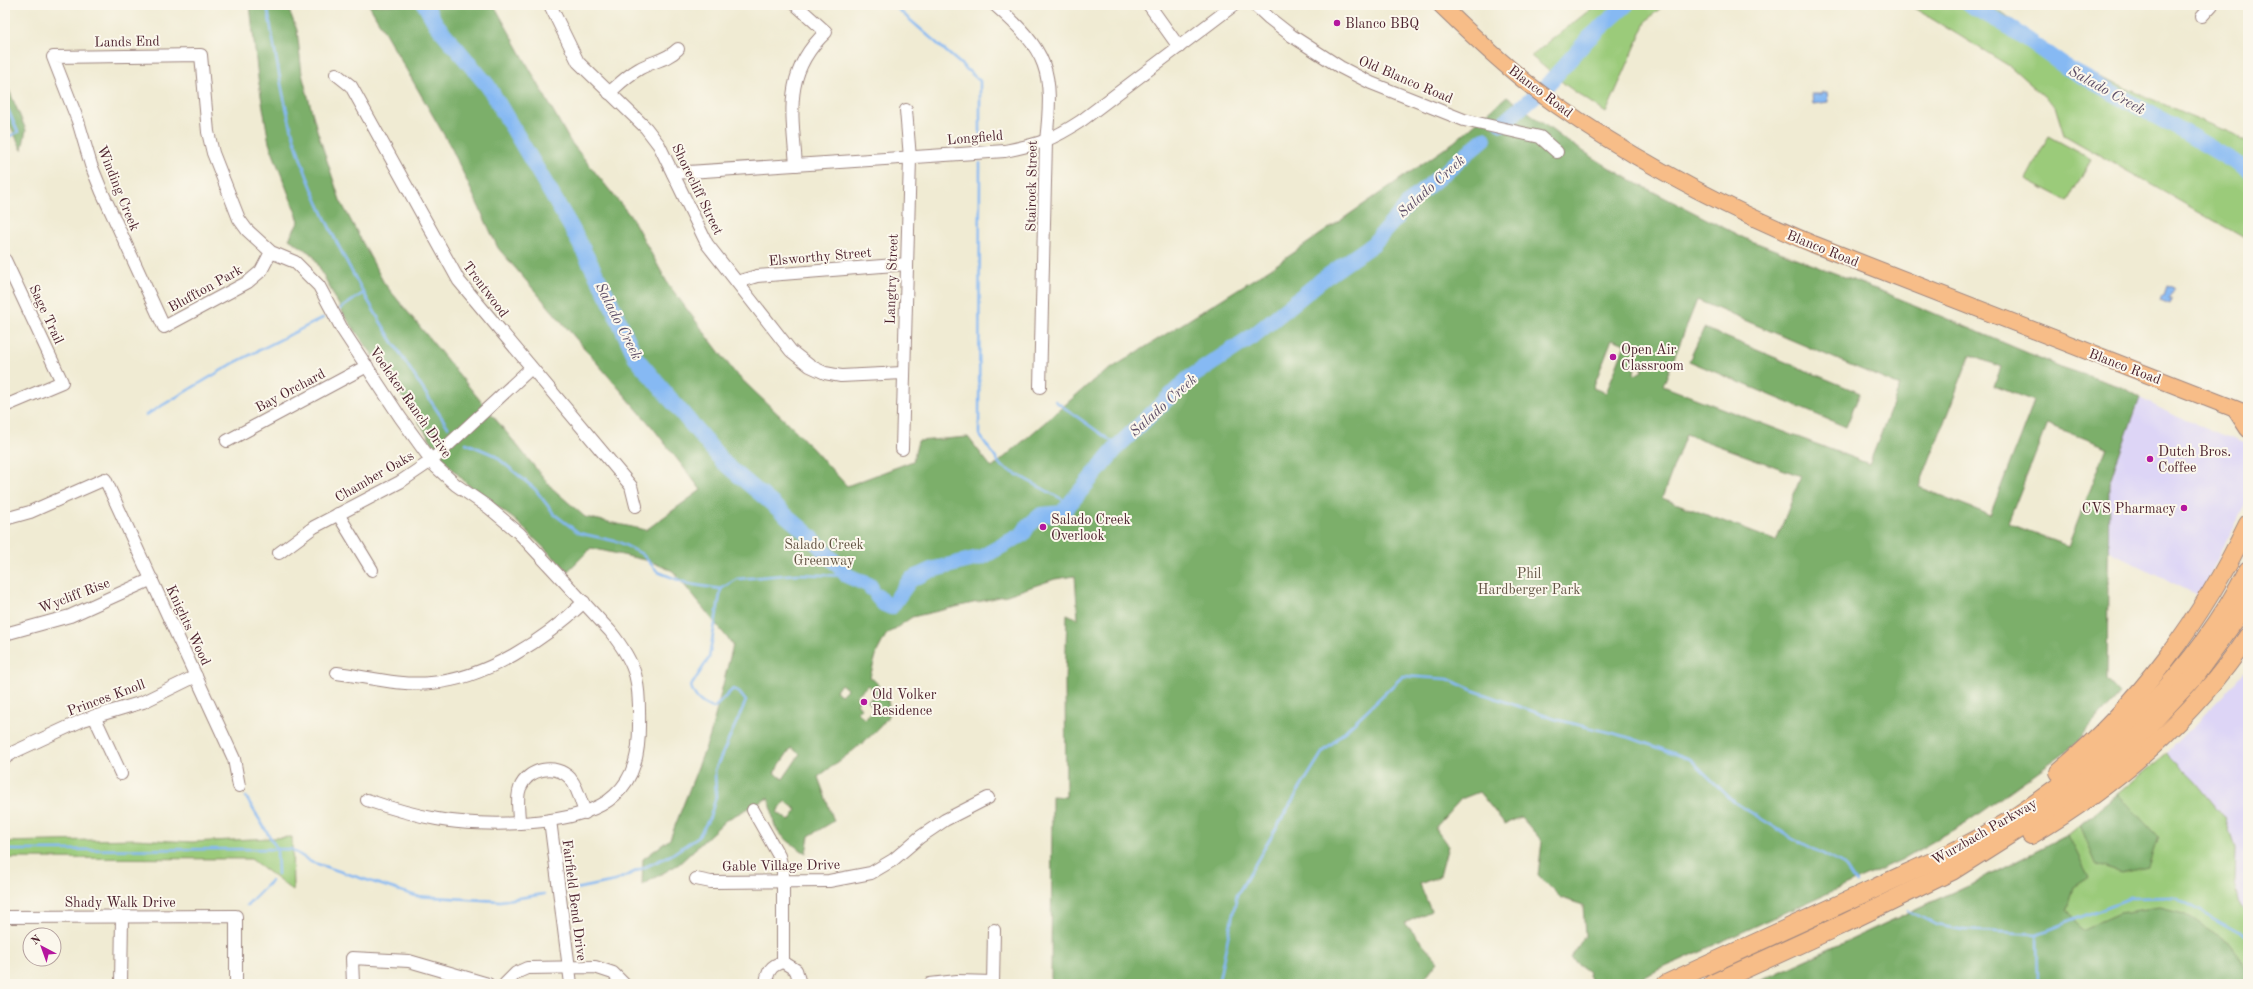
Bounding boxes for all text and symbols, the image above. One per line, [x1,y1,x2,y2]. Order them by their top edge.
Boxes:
place label: Blanco BBQ [1345,17,1419,31]
marker: Blanco BBQ [1332,18,1342,28]
street label: Lands End [94,34,160,50]
street label: Old Blanco Road [1356,54,1455,106]
street label: Blanco Road [1506,63,1575,120]
water label: Salado Creek [2065,64,2147,118]
street label: Longfield [946,129,1004,147]
street label: Stairock Street [1024,140,1040,232]
street label: Shorecliff Street [669,142,725,237]
street label: Winding Creek [95,144,142,233]
water label: Salado Creek [1395,153,1469,221]
street label: Blanco Road [1785,228,1861,270]
street label: Langtry Street [883,233,901,325]
street label: Elsworthy Street [768,246,872,268]
street label: Trentwood [460,259,511,320]
street label: Bluffton Park [166,263,245,315]
water label: Salado Creek [592,280,644,363]
street label: Sage Trail [26,283,66,346]
place label: Open Air Classroom [1621,343,1684,373]
street label: Voelcker Ranch Drive [367,345,454,461]
street label: Blanco Road [2087,347,2163,387]
marker: Open Air Classroom [1608,352,1618,362]
street label: Bay Orchard [253,367,328,415]
water label: Salado Creek [1127,372,1201,440]
place label: Dutch Bros. Coffee [2158,445,2231,475]
street label: Chamber Oaks [333,449,416,505]
marker: Dutch Bros. Coffee [2145,454,2155,464]
place label: CVS Pharmacy [2082,502,2177,516]
marker: CVS Pharmacy [2179,503,2189,513]
place label: Salado Creek Overlook [1051,513,1131,543]
marker: Salado Creek Overlook [1038,522,1048,532]
park label: Salado Creek Greenway [784,538,864,568]
park label: Phil Hardberger Park [1478,567,1580,597]
street label: Wycliff Rise [37,576,112,616]
street label: Knights Wood [163,583,213,668]
street label: Princes Knoll [66,677,147,719]
place label: Old Volker Residence [872,688,937,718]
marker: Old Volker Residence [859,697,869,707]
street label: Wurzbach Parkway [1930,796,2040,868]
street label: Fairfield Bend Drive [560,839,588,962]
street label: Gable Village Drive [722,858,840,874]
street label: Shady Walk Drive [64,896,176,910]
north arrow [22,927,62,967]
text: N [30,933,44,947]

